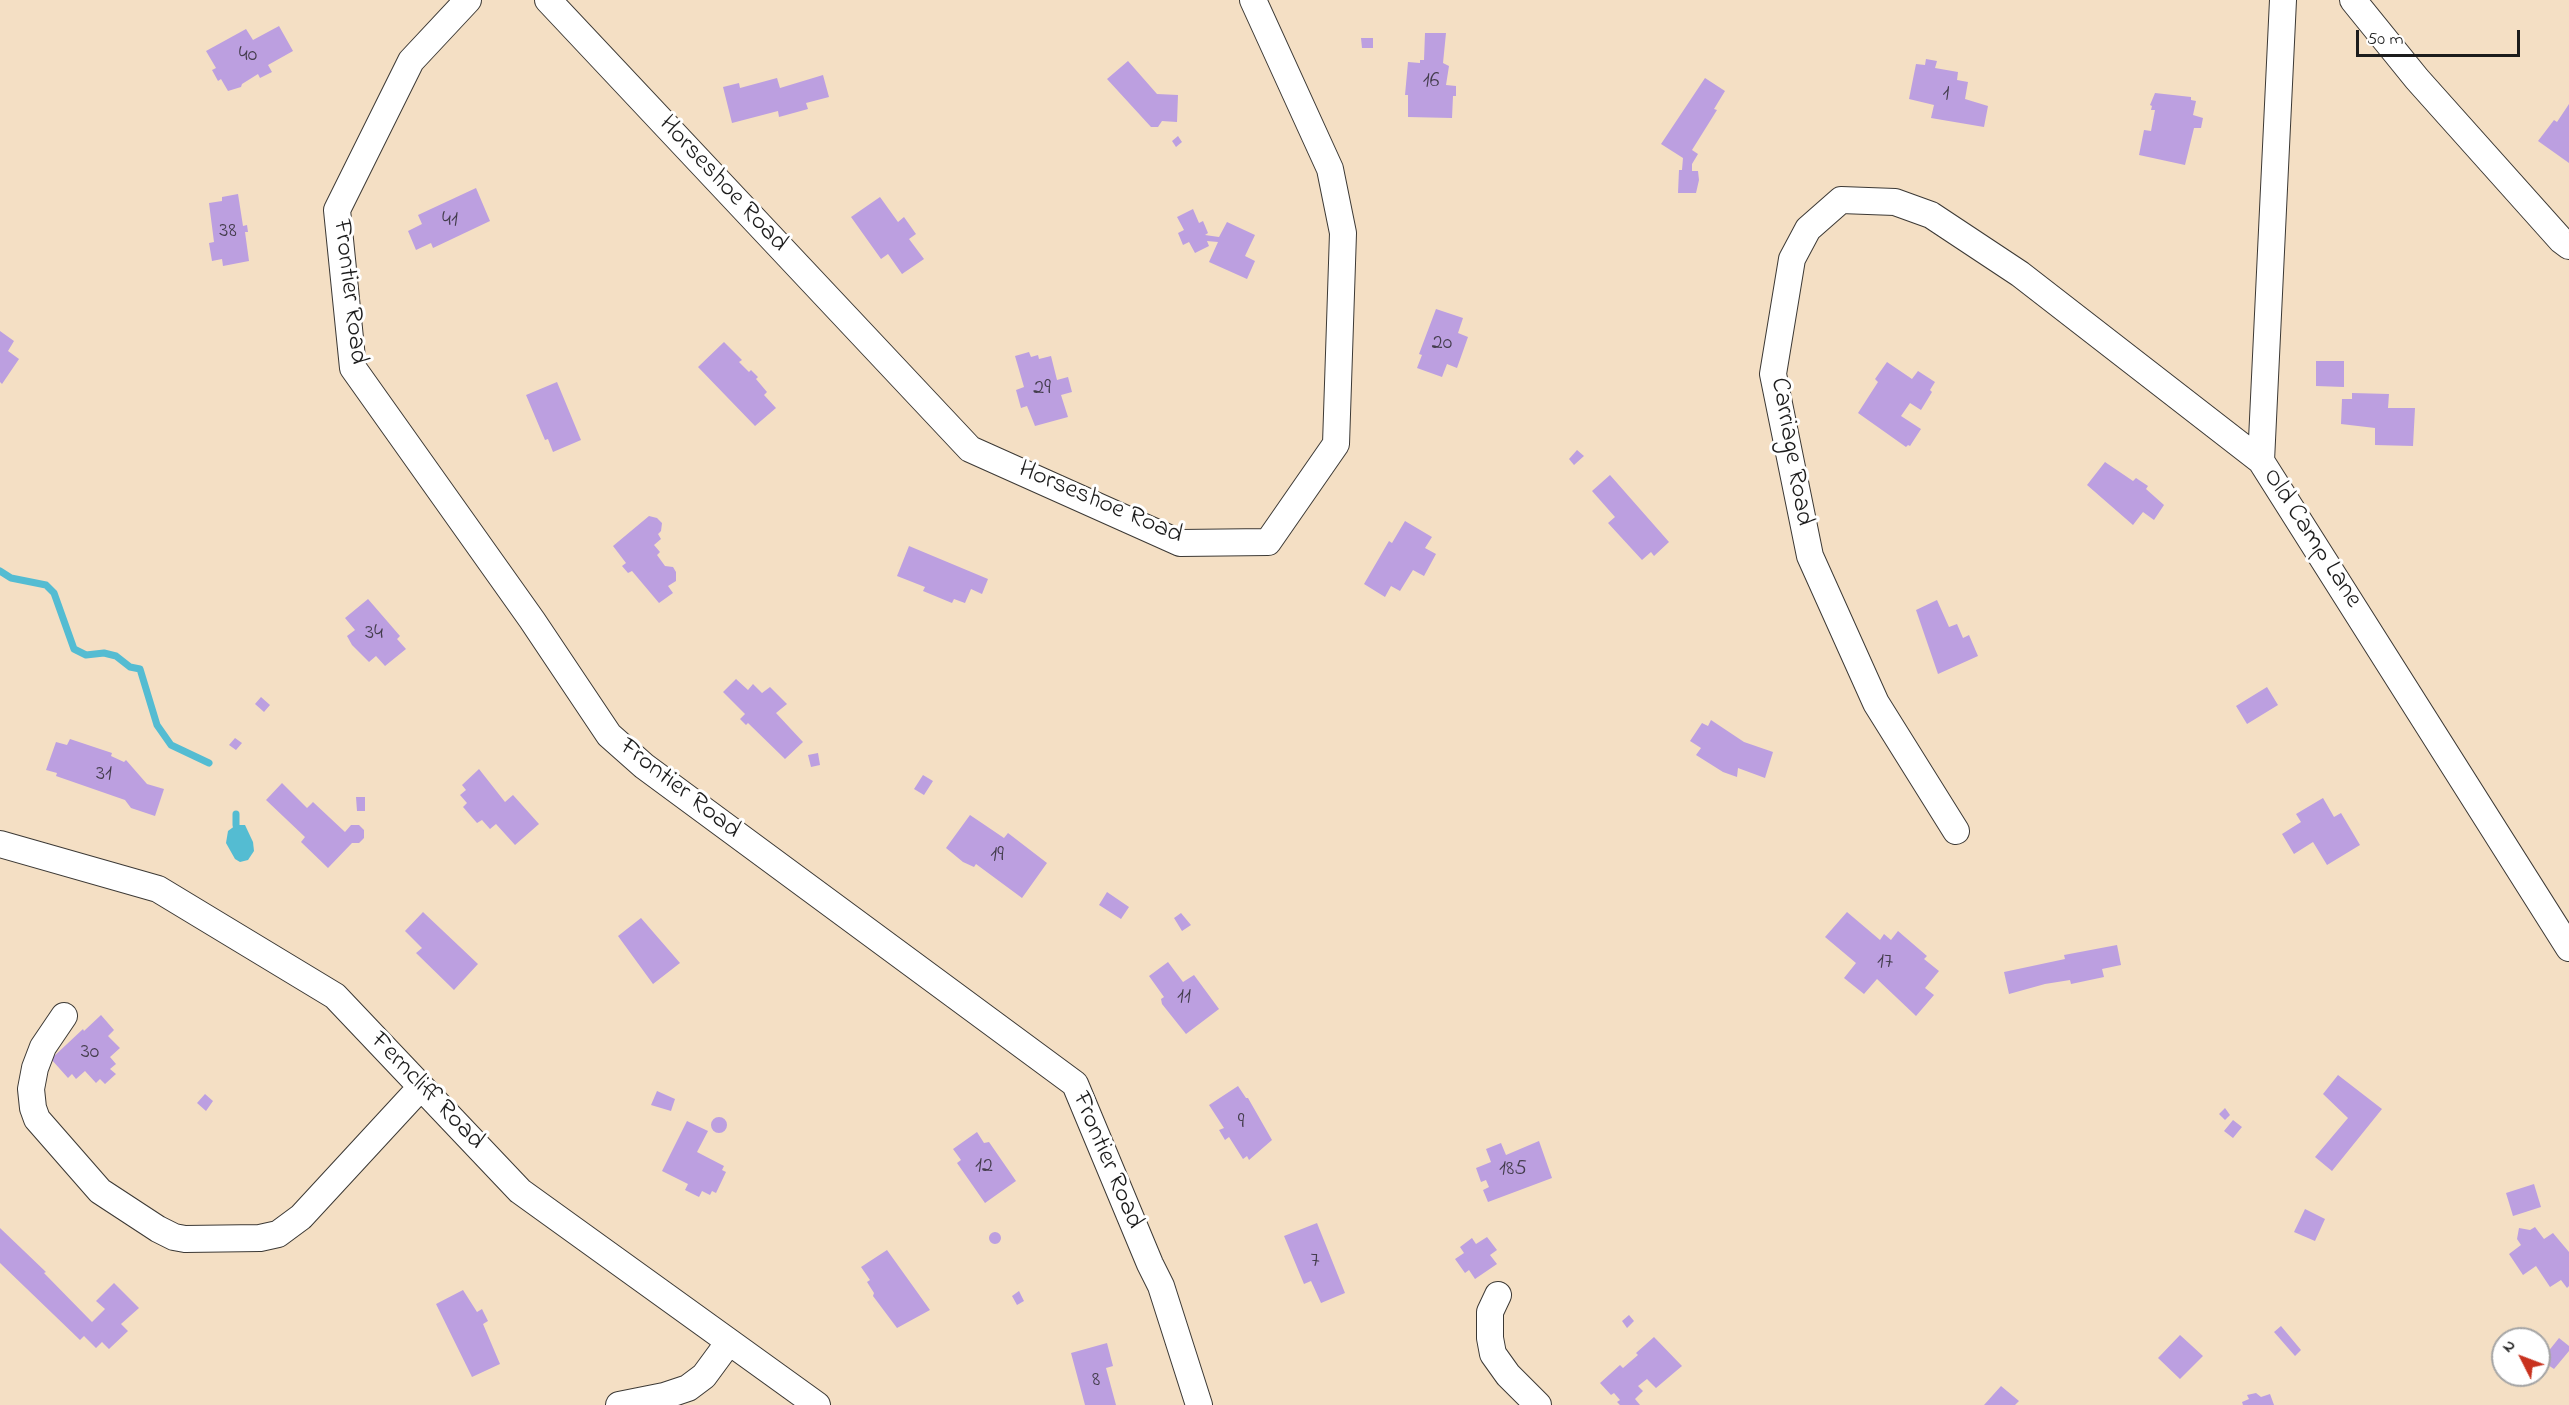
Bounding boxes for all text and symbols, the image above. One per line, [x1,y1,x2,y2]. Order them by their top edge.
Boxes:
scale bar [2359,18,2522,56]
text: 50 m [2367,27,2404,53]
house number: 40 [239,43,257,69]
house number: 16 [1423,69,1439,95]
house number: 1 [1943,82,1949,108]
street label: Horseshoe Road [651,110,793,260]
house number: 41 [442,208,458,234]
street label: Frontier Road [324,218,372,366]
house number: 38 [219,219,237,245]
house number: 20 [1432,331,1452,357]
house number: 29 [1033,376,1051,402]
street label: Carriage Road [1762,376,1818,528]
street label: Horseshoe Road [1013,455,1187,553]
street label: Old Camp Lane [2254,463,2368,615]
house number: 34 [365,621,383,647]
street label: Frontier Road [612,733,746,847]
house number: 31 [96,762,112,788]
house number: 19 [990,843,1004,869]
house number: 17 [1877,950,1893,976]
house number: 11 [1177,985,1191,1011]
street label: Ferncliff Road [362,1027,490,1157]
house number: 30 [81,1040,99,1066]
street label: Frontier Road [1063,1088,1149,1234]
house number: 9 [1238,1110,1244,1136]
house number: 12 [975,1154,993,1180]
house number: 185 [1499,1157,1527,1183]
house number: 7 [1310,1249,1320,1275]
north arrow [2491,1327,2551,1387]
text: N [2497,1334,2522,1358]
house number: 8 [1092,1368,1100,1394]

